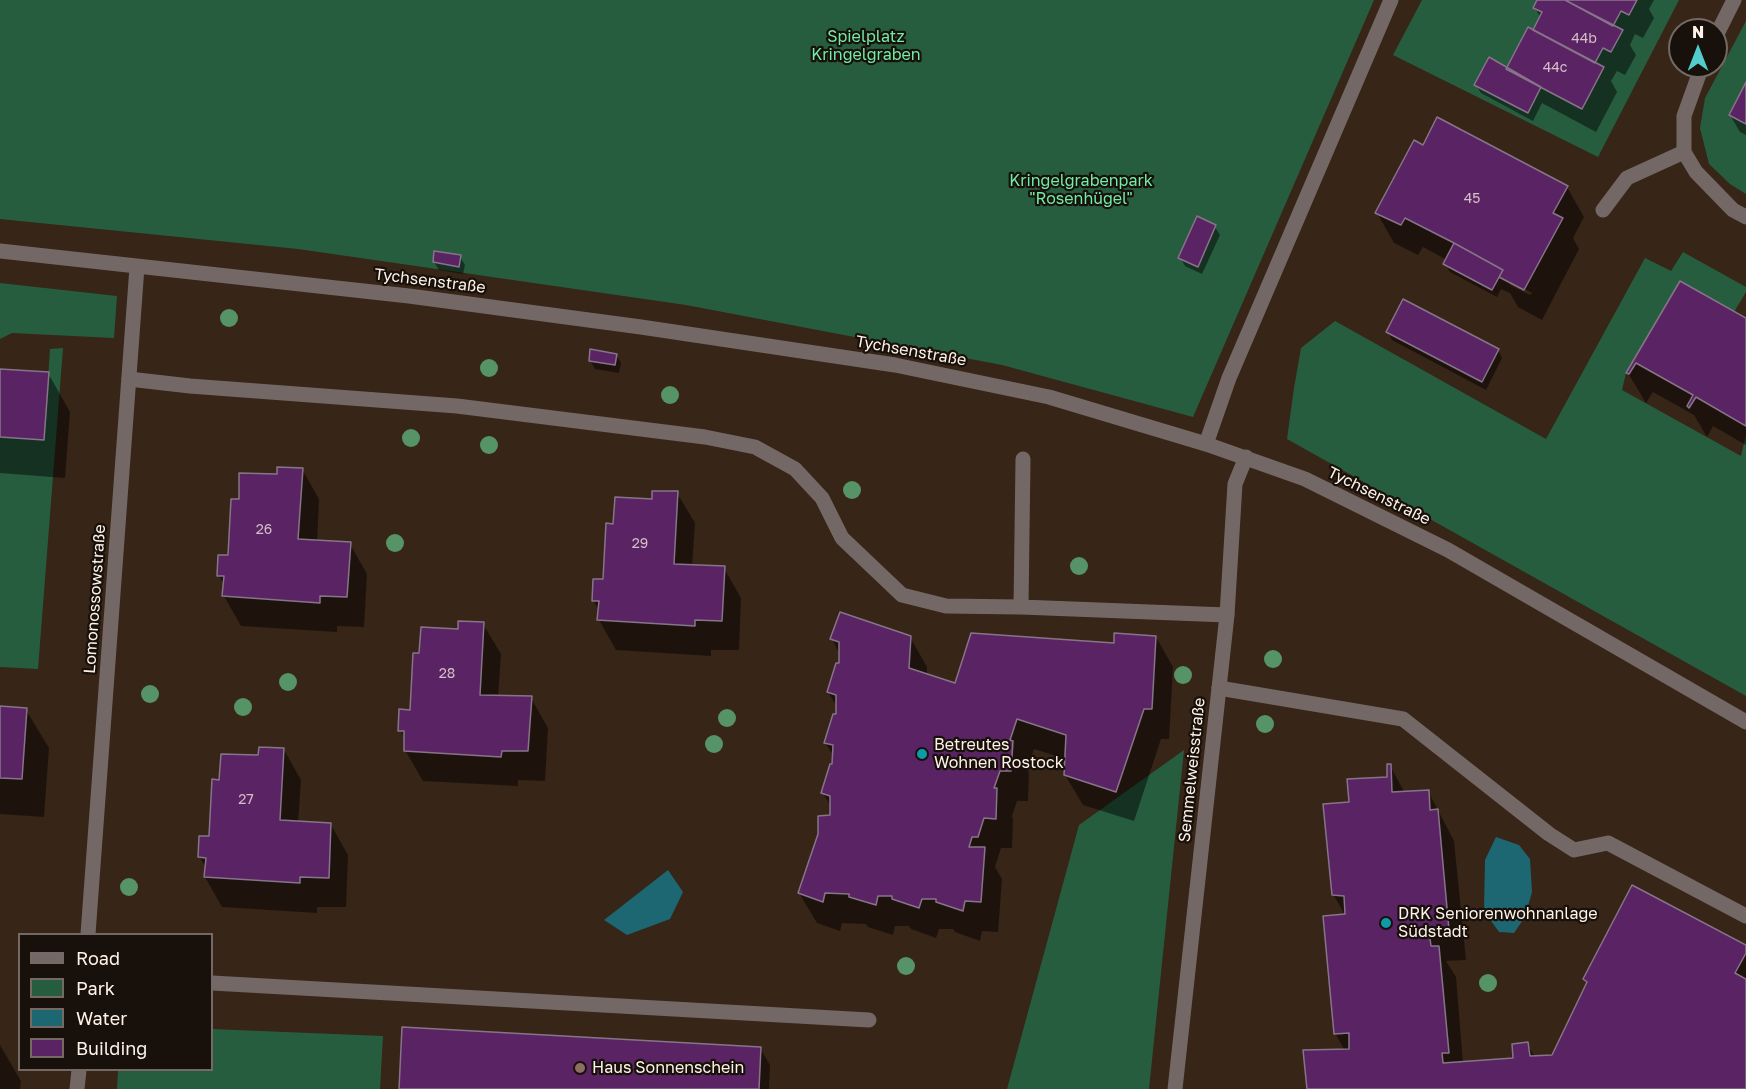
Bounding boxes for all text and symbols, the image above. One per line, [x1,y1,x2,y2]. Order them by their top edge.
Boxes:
north arrow [1668,18,1728,78]
text: N [1692,22,1704,42]
park label: Spielplatz Kringelgraben [811,27,921,65]
house number: 44b [1571,31,1597,47]
house number: 44c [1543,60,1567,76]
park label: Kringelgrabenpark "Rosenhügel" [1009,171,1153,209]
house number: 45 [1464,191,1480,207]
street label: Tychsenstraße [373,265,487,297]
street label: Tychsenstraße [854,332,968,370]
street label: Tychsenstraße [1324,463,1434,529]
house number: 26 [256,522,272,538]
street label: Lomonossowstraße [80,524,110,674]
house number: 29 [632,536,648,552]
house number: 28 [439,666,455,682]
street label: Semmelweisstraße [1175,697,1209,843]
place label: Betreutes Wohnen Rostock [934,735,1064,773]
marker: Betreutes Wohnen Rostock [915,747,929,761]
house number: 27 [238,792,254,808]
place label: DRK Seniorenwohnanlage Südstadt [1398,904,1598,942]
marker: DRK Seniorenwohnanlage Südstadt [1379,916,1393,930]
legend [18,933,213,1071]
text: Road [76,947,120,969]
text: Park [76,977,115,999]
text: Water [76,1007,127,1029]
text: Building [76,1037,147,1059]
place label: Haus Sonnenschein [592,1058,744,1078]
marker: Haus Sonnenschein [573,1061,587,1075]

